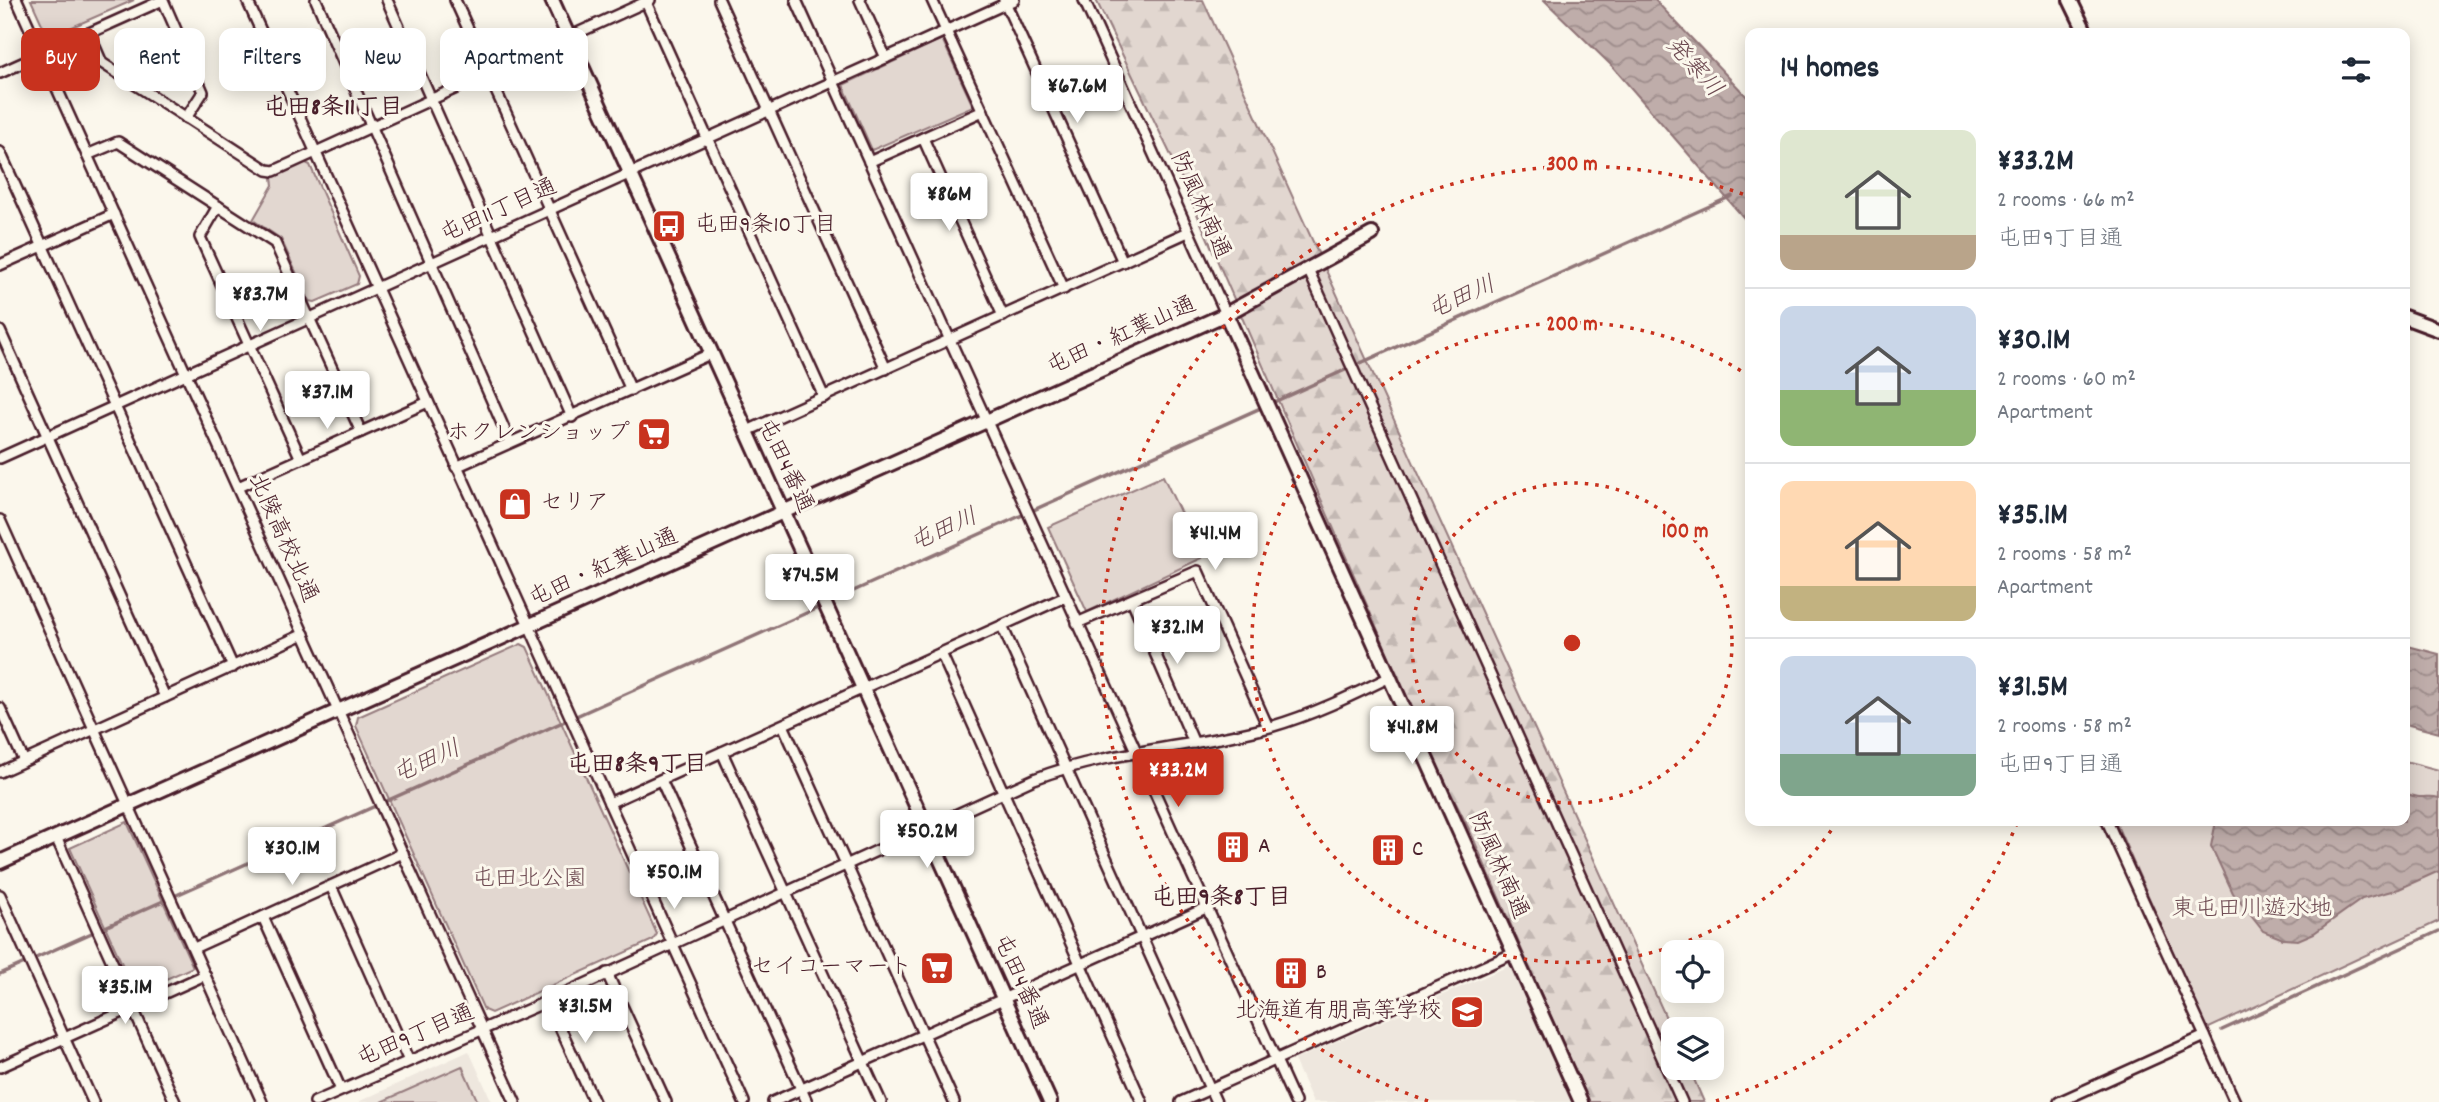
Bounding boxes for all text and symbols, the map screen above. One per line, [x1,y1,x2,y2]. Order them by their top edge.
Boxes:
chip: Buy [21,28,100,91]
chip: Rent [114,28,205,91]
chip: Filters [219,28,326,91]
chip: New [340,28,426,91]
chip: Apartment [440,28,588,91]
water label: 発寒川 [1656,30,1730,106]
text: 14 homes [1780,49,1879,92]
icon: filters [2337,51,2375,89]
pin: ¥67.6M [1020,66,1134,125]
text: ¥67.6M [1047,71,1107,104]
district label: 屯田8条11丁目 [263,92,403,126]
text: ¥33.2M [1997,142,2074,185]
street label: 防風林南通 [1161,147,1237,265]
text: 300 m [1546,151,1598,181]
icon: home [1836,158,1920,242]
street label: 屯田11丁目通 [435,171,563,253]
pin: ¥86M [908,174,990,233]
text: ¥86M [926,179,972,212]
text: 2 rooms · 66 m² [1997,185,2135,218]
bus stop icon: 屯田9条10丁目 [650,207,688,245]
place label: 屯田9条10丁目 [694,210,837,243]
text: 屯田9丁目通 [1997,224,2123,257]
water label: 屯田川 [1422,269,1502,329]
pin: ¥83.7M [203,274,317,333]
text: ¥83.7M [232,279,288,312]
street label: 屯田・紅葉山通 [1042,289,1202,385]
text: 200 m [1546,311,1598,341]
text: ¥30.1M [1997,321,2070,364]
icon: home [1836,334,1920,418]
text: 2 rooms · 60 m² [1997,364,2136,397]
pin: ¥37.1M [270,372,384,431]
text: ¥37.1M [301,377,353,410]
text: Apartment [1997,397,2093,430]
street label: 屯田4番通 [748,413,820,519]
supermarket icon: ホクレンショップ [635,415,673,453]
place label: ホクレンショップ [447,418,630,451]
street label: 北陵高校北通 [239,469,325,609]
shop icon: セリア [496,485,534,523]
place label: セリア [540,488,609,521]
text: ¥35.1M [1997,496,2068,539]
water label: 屯田川 [904,501,984,561]
icon: home [1836,509,1920,593]
pin: ¥41.4M [1158,512,1272,572]
text: ¥41.4M [1189,518,1241,551]
text: 100 m [1662,518,1708,548]
street label: 屯田・紅葉山通 [524,521,684,617]
text: 2 rooms · 58 m² [1997,539,2132,572]
pin: ¥74.5M [753,554,867,614]
text: ¥74.5M [781,560,839,593]
text: Apartment [1997,572,2093,605]
pin: ¥32.1M [1120,606,1234,666]
text: ¥32.1M [1150,612,1204,645]
centre of rings [1560,631,1584,655]
text: ¥31.5M [1997,668,2068,711]
icon: home [1836,684,1920,768]
pin: ¥41.8M [1355,706,1469,766]
text: 2 rooms · 58 m² [1997,711,2132,744]
text: ¥41.8M [1386,712,1438,745]
water label: 屯田川 [387,733,467,793]
district label: 屯田8条9丁目 [567,749,707,783]
pin: ¥33.2M [1121,750,1235,809]
text: 屯田9丁目通 [1997,750,2123,783]
text: ¥33.2M [1149,755,1207,788]
street label: 防風林南通 [1459,807,1535,925]
pin: ¥50.2M [870,810,984,870]
text: ¥50.2M [896,816,958,849]
pin: ¥30.1M [235,828,349,887]
building icon: A [1214,828,1252,866]
place label: A [1258,831,1271,864]
building icon: C [1369,831,1407,869]
text: ¥30.1M [264,833,320,866]
place label: C [1412,834,1423,867]
pin: ¥50.1M [617,852,731,911]
text: ¥50.1M [646,857,702,890]
park label: 屯田北公園 [472,864,587,897]
district label: 屯田9条8丁目 [1151,882,1291,916]
park label: 東屯田川遊水地 [2172,894,2333,927]
street label: 屯田4番通 [983,929,1055,1035]
map controls [1661,940,1724,1080]
button: locate [1661,940,1724,1003]
supermarket icon: セイコーマート [918,949,956,987]
place label: セイコーマート [751,952,912,985]
building icon: B [1272,954,1310,992]
place label: B [1316,957,1327,990]
pin: ¥35.1M [68,967,182,1026]
text: ¥35.1M [98,972,152,1005]
pin: ¥31.5M [528,986,642,1045]
text: ¥31.5M [558,991,612,1024]
school or university icon: 北海道有朋高等学校 [1448,993,1486,1031]
place label: 北海道有朋高等学校 [1235,996,1442,1029]
street label: 屯田9丁目通 [352,997,480,1077]
button: layers [1661,1017,1724,1080]

